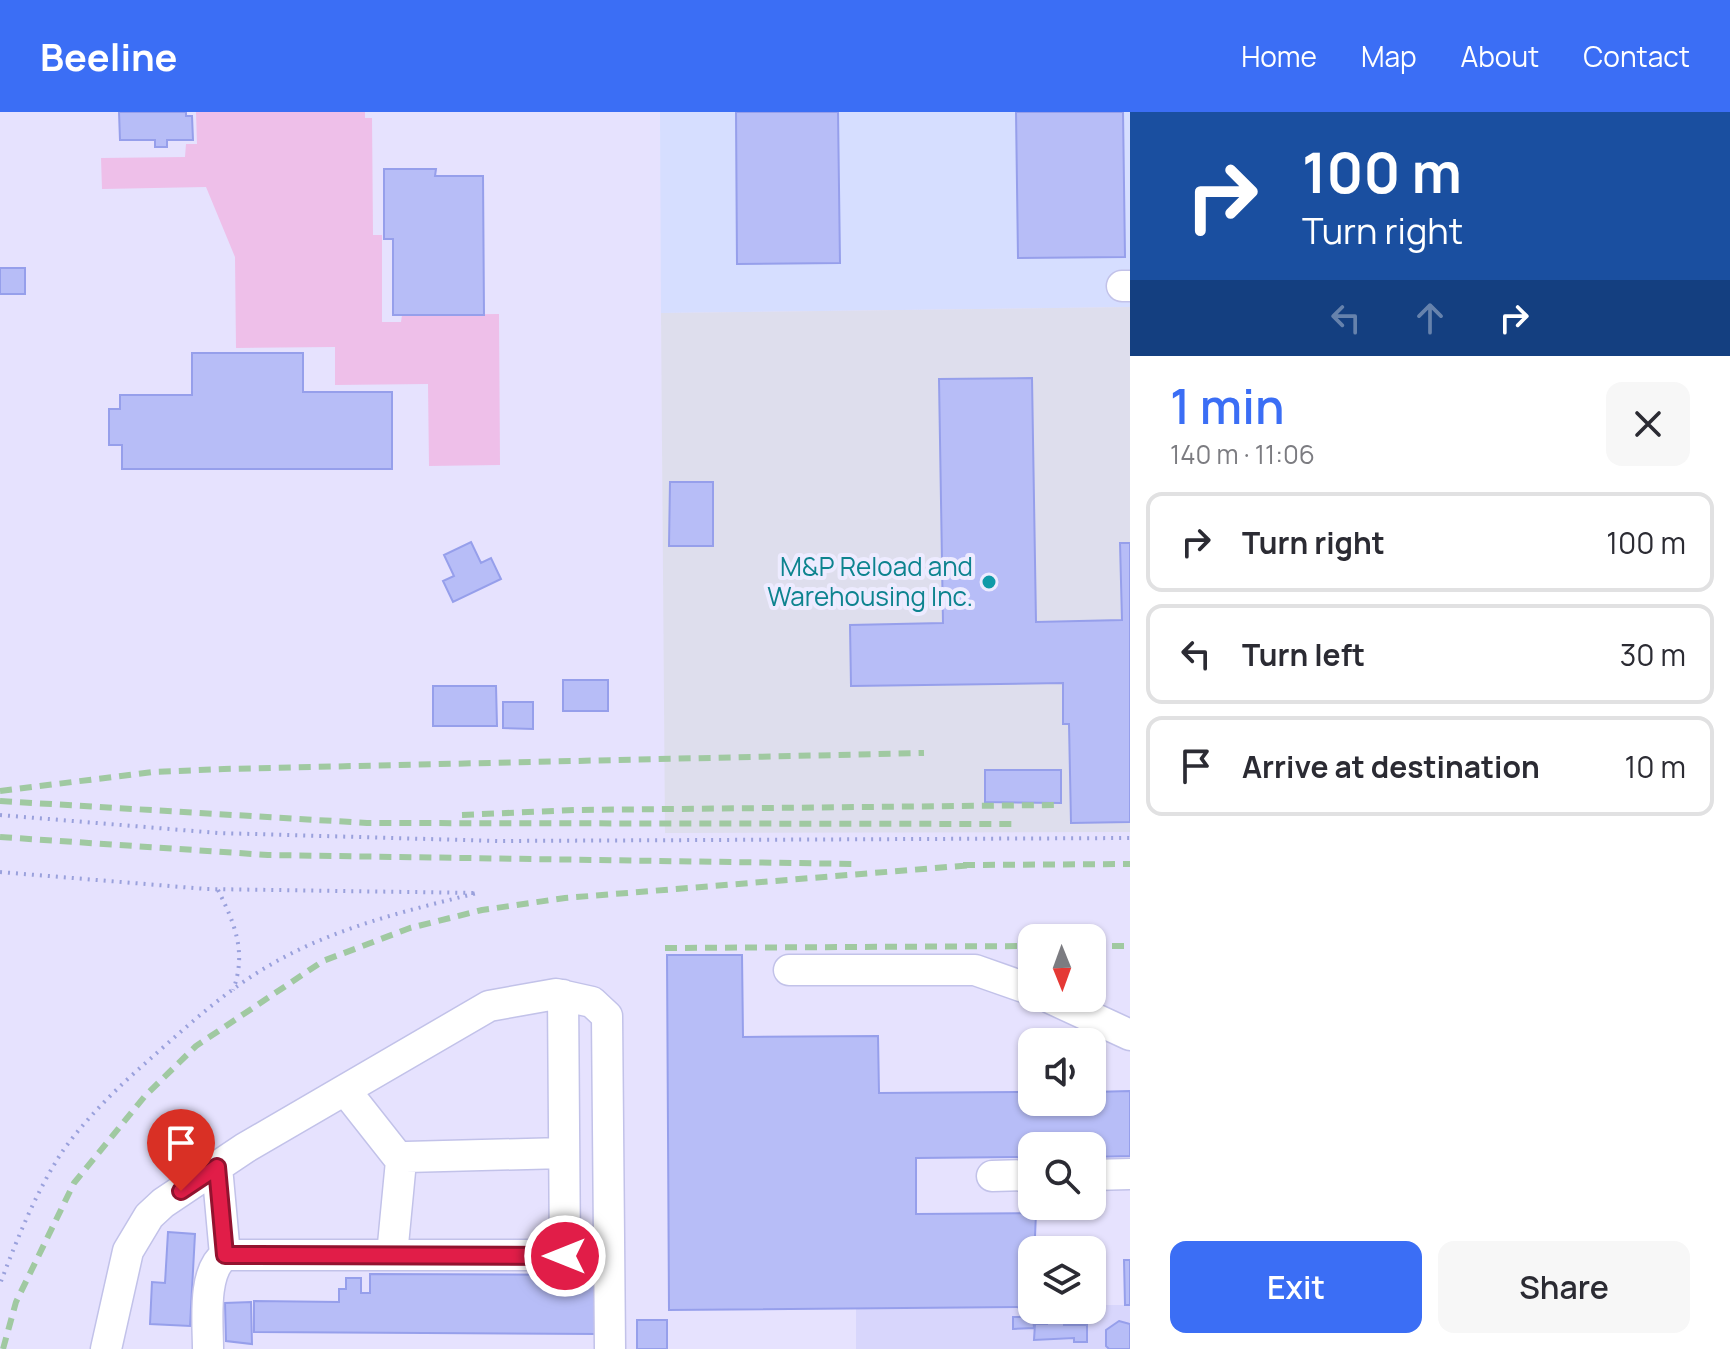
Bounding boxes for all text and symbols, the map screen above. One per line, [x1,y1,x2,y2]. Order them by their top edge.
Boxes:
text: Beeline [40,30,177,82]
text: Home [1241,37,1317,75]
text: Map [1361,37,1417,75]
text: About [1461,37,1539,75]
text: Contact [1583,37,1690,75]
text: 100 m [1302,133,1462,210]
icon: right [1170,144,1274,248]
text: Turn right [1302,206,1463,255]
icon: left [1324,296,1368,340]
icon: ahead [1408,296,1452,340]
icon: right [1492,296,1536,340]
text: 1 min [1170,373,1284,438]
button: close [1606,382,1690,466]
text: 140 m · 11:06 [1170,436,1315,472]
icon: right [1174,520,1218,564]
text: Turn right [1242,522,1385,563]
text: 100 m [1606,522,1686,563]
place label: M&P Reload and Warehousing Inc. [767,548,973,614]
marker: M&P Reload and Warehousing Inc. [980,573,998,591]
icon: left [1174,632,1218,676]
text: Turn left [1242,634,1365,675]
text: 30 m [1620,634,1686,675]
icon: arrive [1174,744,1218,788]
text: Arrive at destination [1242,746,1540,787]
text: 10 m [1625,746,1686,787]
north arrow [1018,924,1106,1012]
map controls [1018,924,1106,1324]
button: sound [1018,1028,1106,1116]
pin [147,1109,215,1191]
icon: arrive [159,1121,203,1165]
button: search [1018,1132,1106,1220]
position arrow [523,1214,607,1298]
button: layers [1018,1236,1106,1324]
button: Exit [1170,1241,1422,1333]
button: Share [1438,1241,1690,1333]

